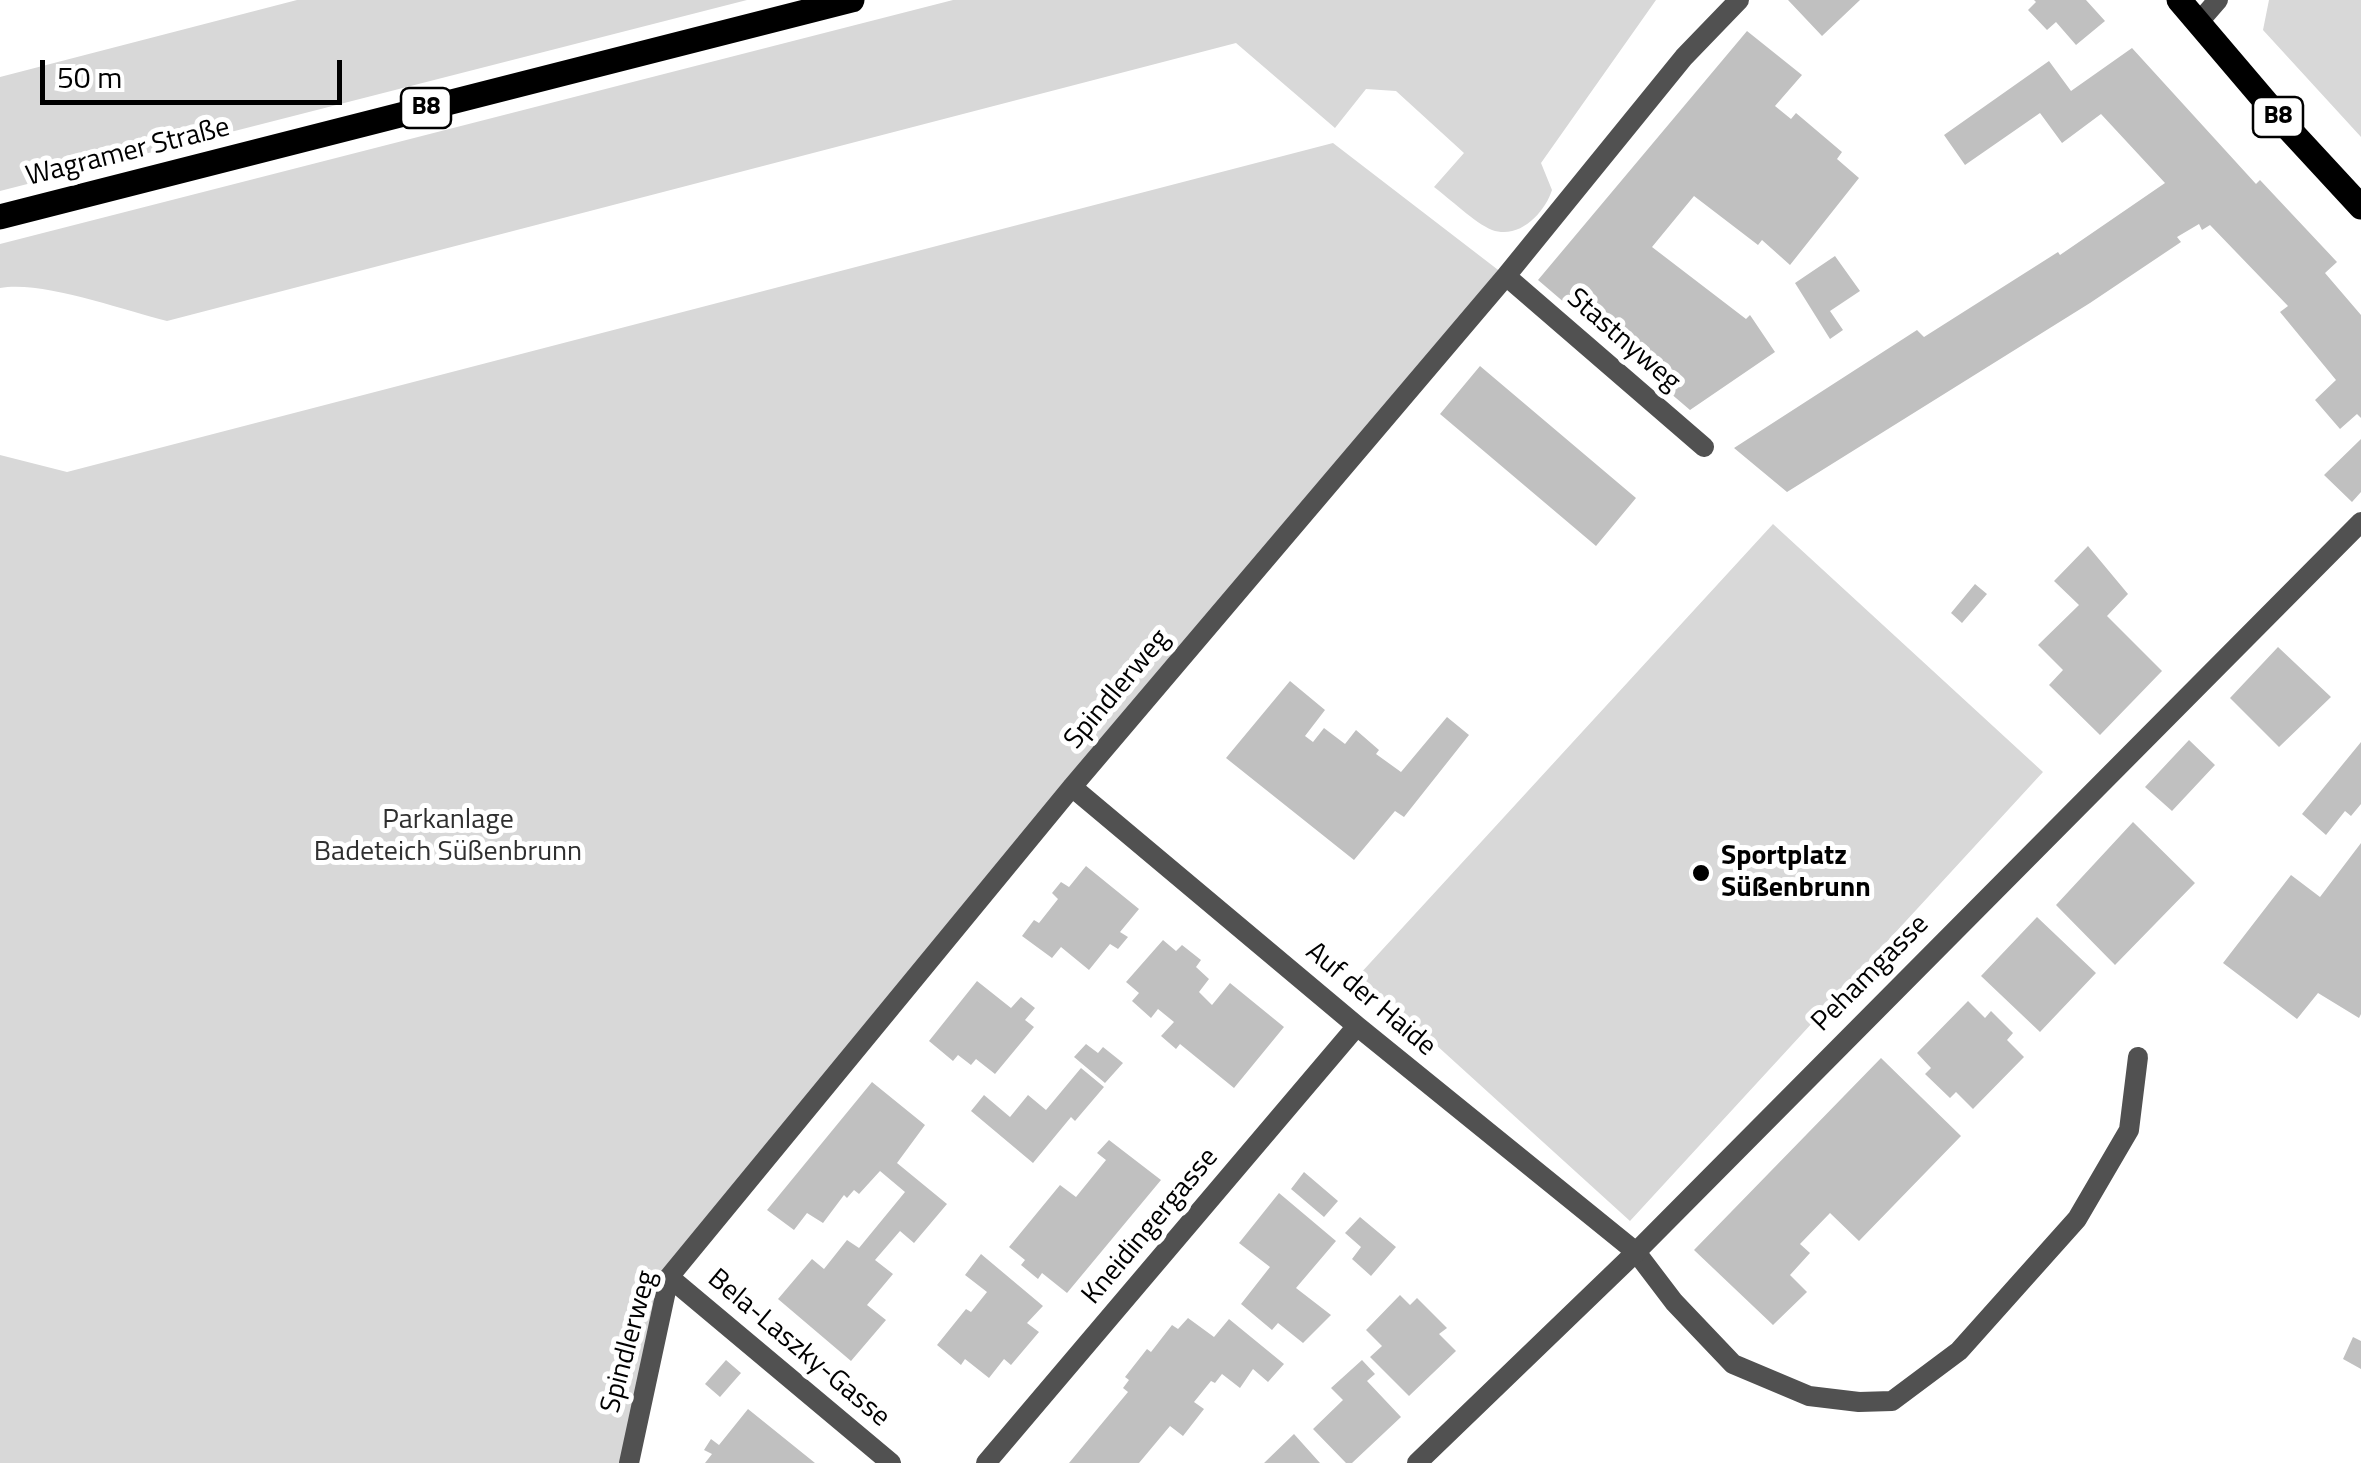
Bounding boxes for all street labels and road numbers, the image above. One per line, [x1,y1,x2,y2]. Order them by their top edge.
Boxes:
road number: B8 [401,88,451,128]
road number: B8 [2253,97,2303,137]
street label: Wagramer Straße [23,111,233,195]
street label: Stastnyweg [1559,282,1687,400]
street label: Spindlerweg [1058,623,1178,757]
street label: Pehamgasse [1805,908,1937,1040]
street label: Auf der Haide [1298,936,1442,1064]
street label: Kneidingergasse [1076,1142,1226,1312]
street label: Bela-Laszky-Gasse [700,1263,896,1435]
street label: Spindlerweg [595,1267,665,1417]

